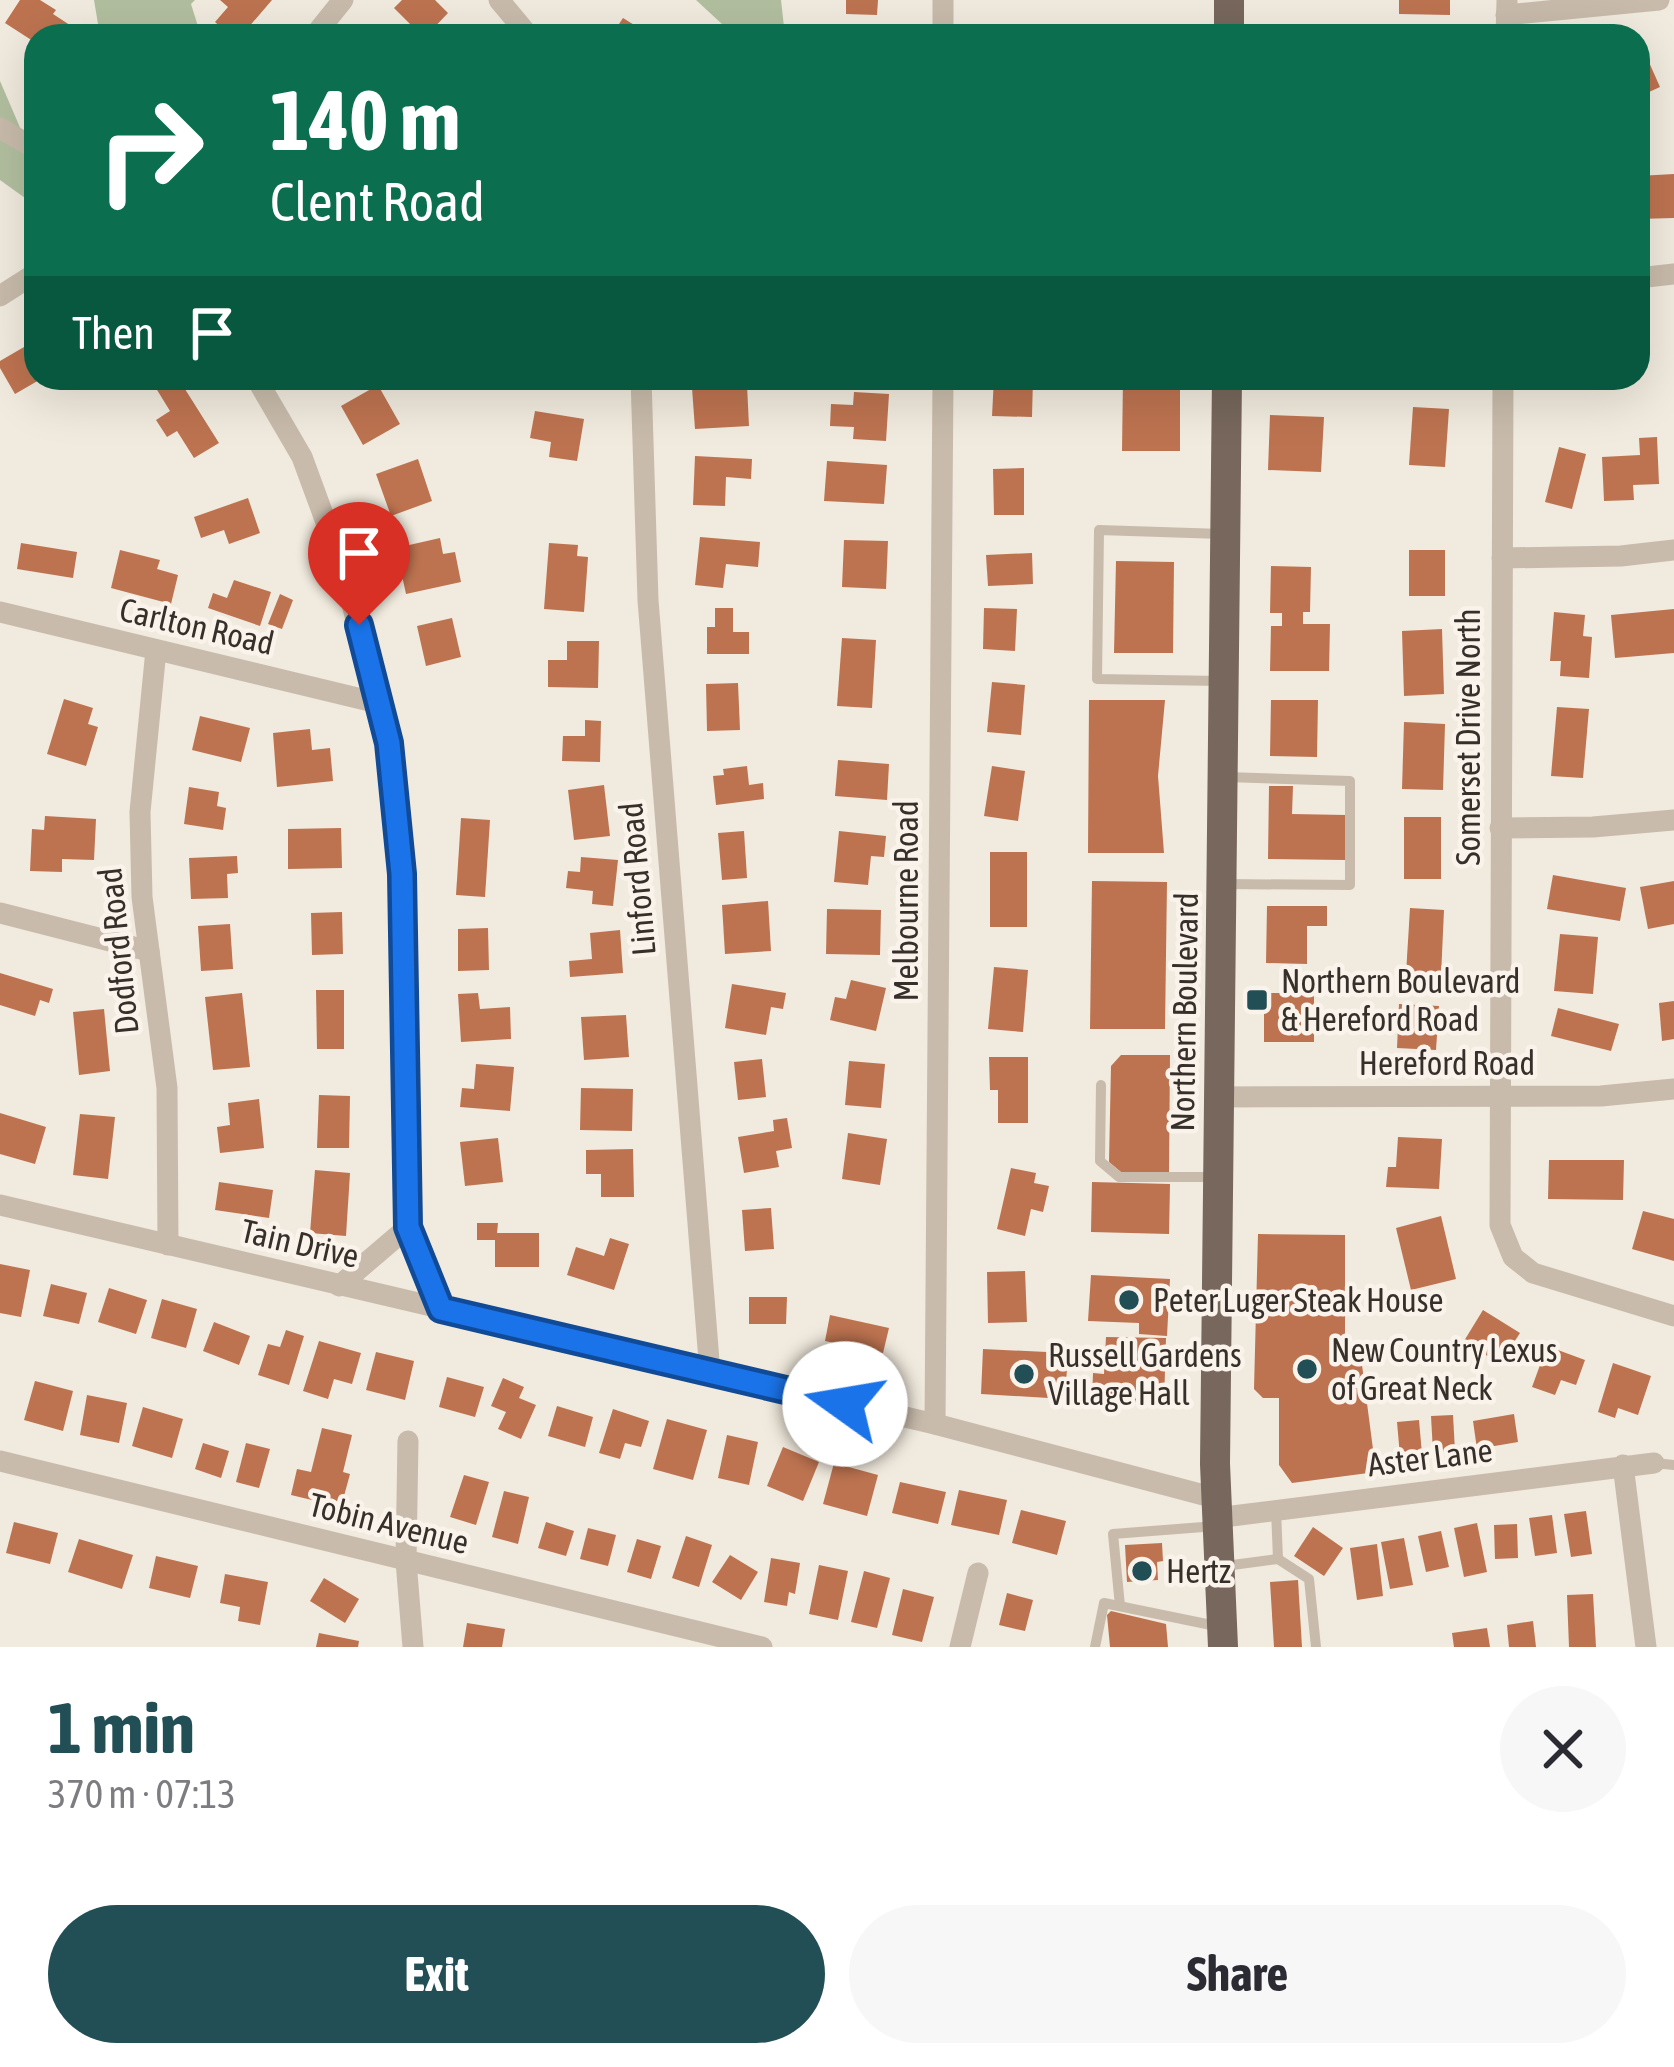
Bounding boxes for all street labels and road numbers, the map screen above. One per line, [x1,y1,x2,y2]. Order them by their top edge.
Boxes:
street label: Carlton Road [116,590,278,662]
street label: Somerset Drive North [1449,609,1487,865]
street label: Melbourne Road [887,800,925,1002]
street label: Linford Road [611,801,663,957]
street label: Dodford Road [90,866,146,1036]
street label: Northern Boulevard [1163,892,1205,1132]
street label: Hereford Road [1359,1044,1535,1082]
street label: Tain Drive [237,1211,363,1275]
street label: Aster Lane [1365,1431,1495,1483]
street label: Tobin Avenue [305,1485,473,1561]

